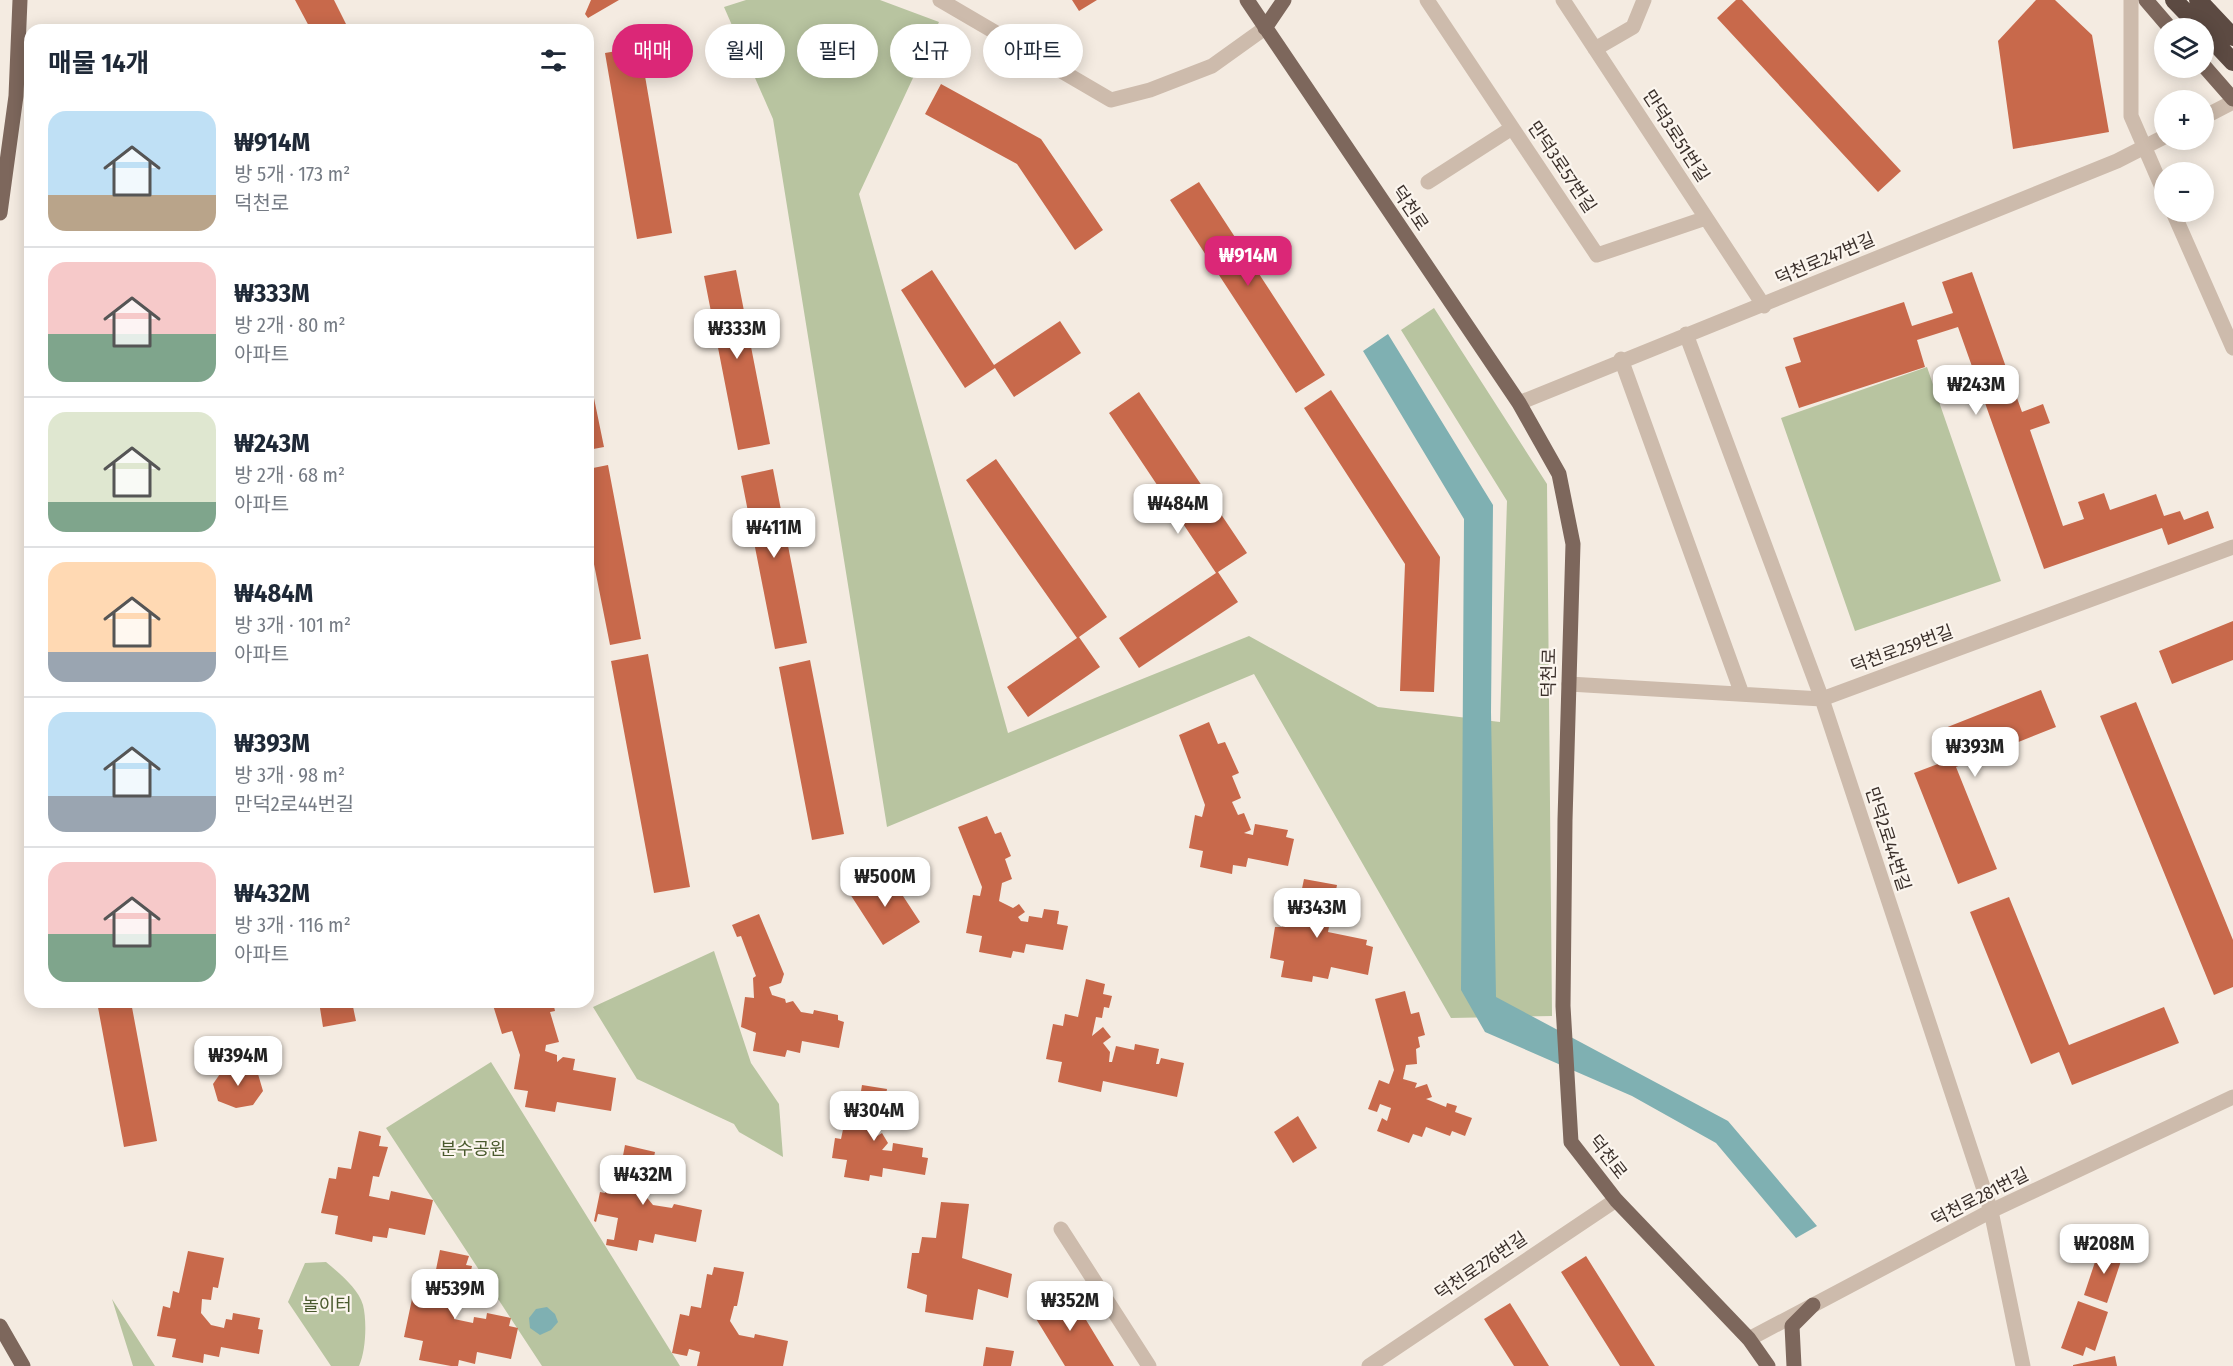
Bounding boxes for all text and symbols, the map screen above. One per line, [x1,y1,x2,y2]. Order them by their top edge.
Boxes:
map controls [2154,18,2214,222]
button: layers [2154,18,2214,78]
chip: 매매 [612,24,693,78]
chip: 월세 [705,24,785,78]
chip: 필터 [797,24,878,78]
chip: 신규 [890,24,971,78]
chip: 아파트 [983,24,1083,78]
icon: filters [537,44,570,77]
text: 매물 14개 [48,48,150,79]
street label: 만덕3로51번길 [1638,86,1714,186]
button: + [2154,90,2214,150]
street label: 만덕3로57번길 [1523,117,1601,217]
text: ₩914M [234,127,310,158]
icon: home [96,135,168,207]
text: 방 5개 · 173 m² [234,162,350,186]
button: − [2154,162,2214,222]
street label: 덕천로 [1387,181,1433,235]
text: 덕천로 [234,191,289,215]
street label: 덕천로247번길 [1772,228,1878,290]
pin: ₩914M [1206,236,1290,287]
text: ₩914M [1219,243,1277,267]
text: ₩333M [234,278,310,309]
icon: home [96,286,168,358]
pin: ₩333M [695,309,779,360]
text: 방 2개 · 80 m² [234,313,346,337]
text: ₩333M [708,316,766,340]
text: 아파트 [234,342,289,366]
pin: ₩243M [1934,365,2018,416]
text: ₩243M [1947,372,2005,396]
text: ₩243M [234,428,310,459]
icon: home [96,436,168,508]
text: 방 2개 · 68 m² [234,463,345,487]
pin: ₩484M [1136,484,1220,535]
text: ₩484M [1148,491,1208,515]
text: 아파트 [234,492,289,516]
pin: ₩411M [732,508,816,559]
text: ₩411M [746,515,802,539]
text: ₩484M [234,578,313,609]
icon: home [96,586,168,658]
text: 방 3개 · 101 m² [234,613,351,637]
street label: 덕천로259번길 [1848,620,1956,678]
text: 아파트 [234,642,289,666]
street label: 덕천로 [1538,648,1560,698]
pin: ₩393M [1933,727,2017,778]
text: ₩393M [234,728,310,759]
text: ₩393M [1946,734,2004,758]
icon: home [96,736,168,808]
text: 방 3개 · 98 m² [234,763,345,787]
street label: 만덕2로44번길 [1861,784,1915,894]
text: 만덕2로44번길 [234,792,354,816]
pin: ₩500M [843,857,927,908]
text: ₩500M [854,864,916,888]
text: ₩432M [234,878,310,909]
icon: home [96,886,168,958]
pin: ₩343M [1275,888,1359,939]
text: ₩343M [1288,895,1346,919]
text: 방 3개 · 116 m² [234,913,351,937]
text: 아파트 [234,942,289,966]
pin: ₩394M [196,1036,280,1087]
text: ₩394M [208,1043,268,1067]
pin: ₩304M [832,1091,916,1142]
text: ₩304M [844,1098,904,1122]
street label: 덕천로 [1584,1131,1632,1183]
park label: 분수공원 [440,1138,506,1160]
pin: ₩432M [601,1155,685,1206]
text: ₩432M [614,1162,672,1186]
street label: 덕천로281번길 [1928,1163,2032,1231]
pin: ₩208M [2062,1224,2146,1275]
street label: 덕천로276번길 [1431,1227,1531,1305]
text: ₩208M [2074,1231,2134,1255]
pin: ₩539M [413,1269,497,1320]
text: ₩539M [425,1276,485,1300]
pin: ₩352M [1028,1281,1112,1332]
text: ₩352M [1041,1288,1099,1312]
park label: 놀이터 [302,1294,352,1316]

